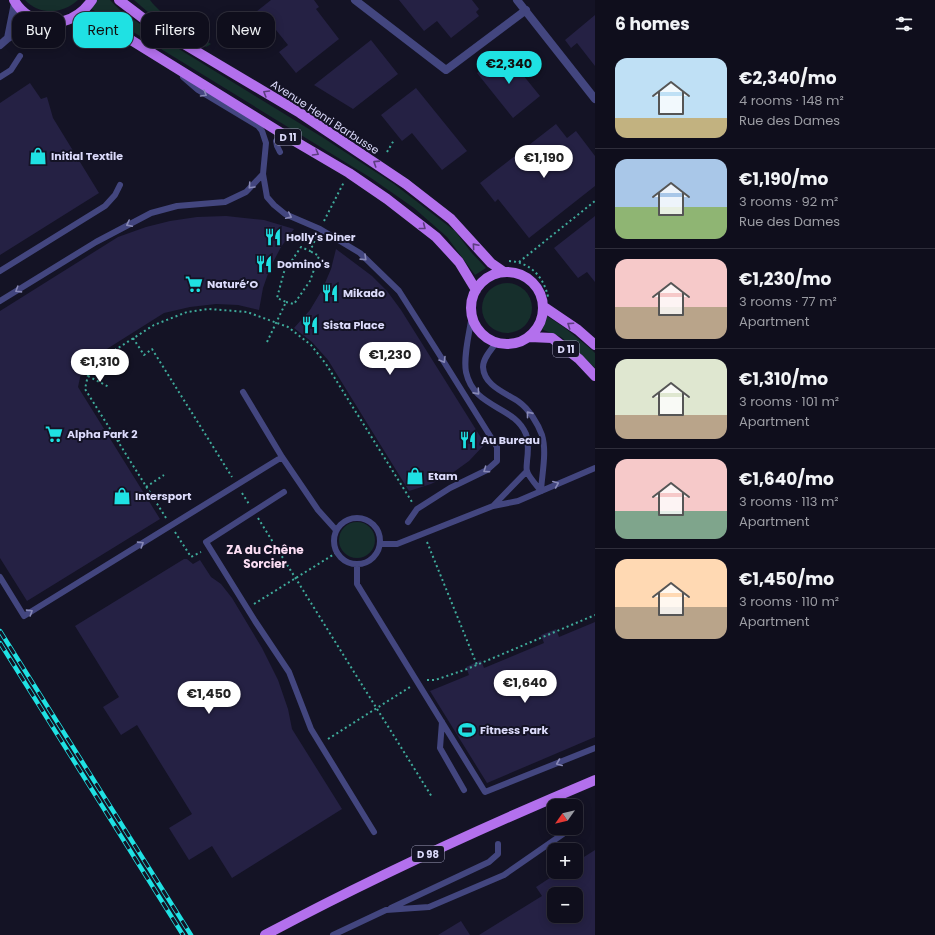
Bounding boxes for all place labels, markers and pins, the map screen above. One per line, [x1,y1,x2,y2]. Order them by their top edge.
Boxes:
pin: €2,340 [476,51,542,85]
pin: €1,190 [511,145,577,179]
shop icon: Initial Textile [28,146,48,166]
place label: Initial Textile [51,148,123,164]
restaurant icon: Holly's Diner [263,227,283,247]
place label: Holly's Diner [286,229,356,245]
restaurant icon: Domino's [254,254,274,274]
place label: Domino's [277,256,330,272]
supermarket icon: Naturé’O [184,274,204,294]
place label: Naturé’O [207,276,259,292]
restaurant icon: Mikado [320,283,340,303]
place label: Mikado [343,285,385,301]
restaurant icon: Sista Place [300,315,320,335]
place label: Sista Place [323,317,385,333]
pin: €1,230 [357,342,423,376]
pin: €1,310 [67,349,133,383]
supermarket icon: Alpha Park 2 [44,424,64,444]
place label: Alpha Park 2 [67,426,138,442]
restaurant icon: Au Bureau [458,430,478,450]
place label: Au Bureau [481,432,540,448]
shop icon: Etam [405,466,425,486]
place label: Etam [428,468,458,484]
shop icon: Intersport [112,486,132,506]
place label: Intersport [135,488,192,504]
pin: €1,640 [492,670,558,704]
pin: €1,450 [176,681,242,715]
sports icon: Fitness Park [457,720,477,740]
place label: Fitness Park [480,722,549,738]

